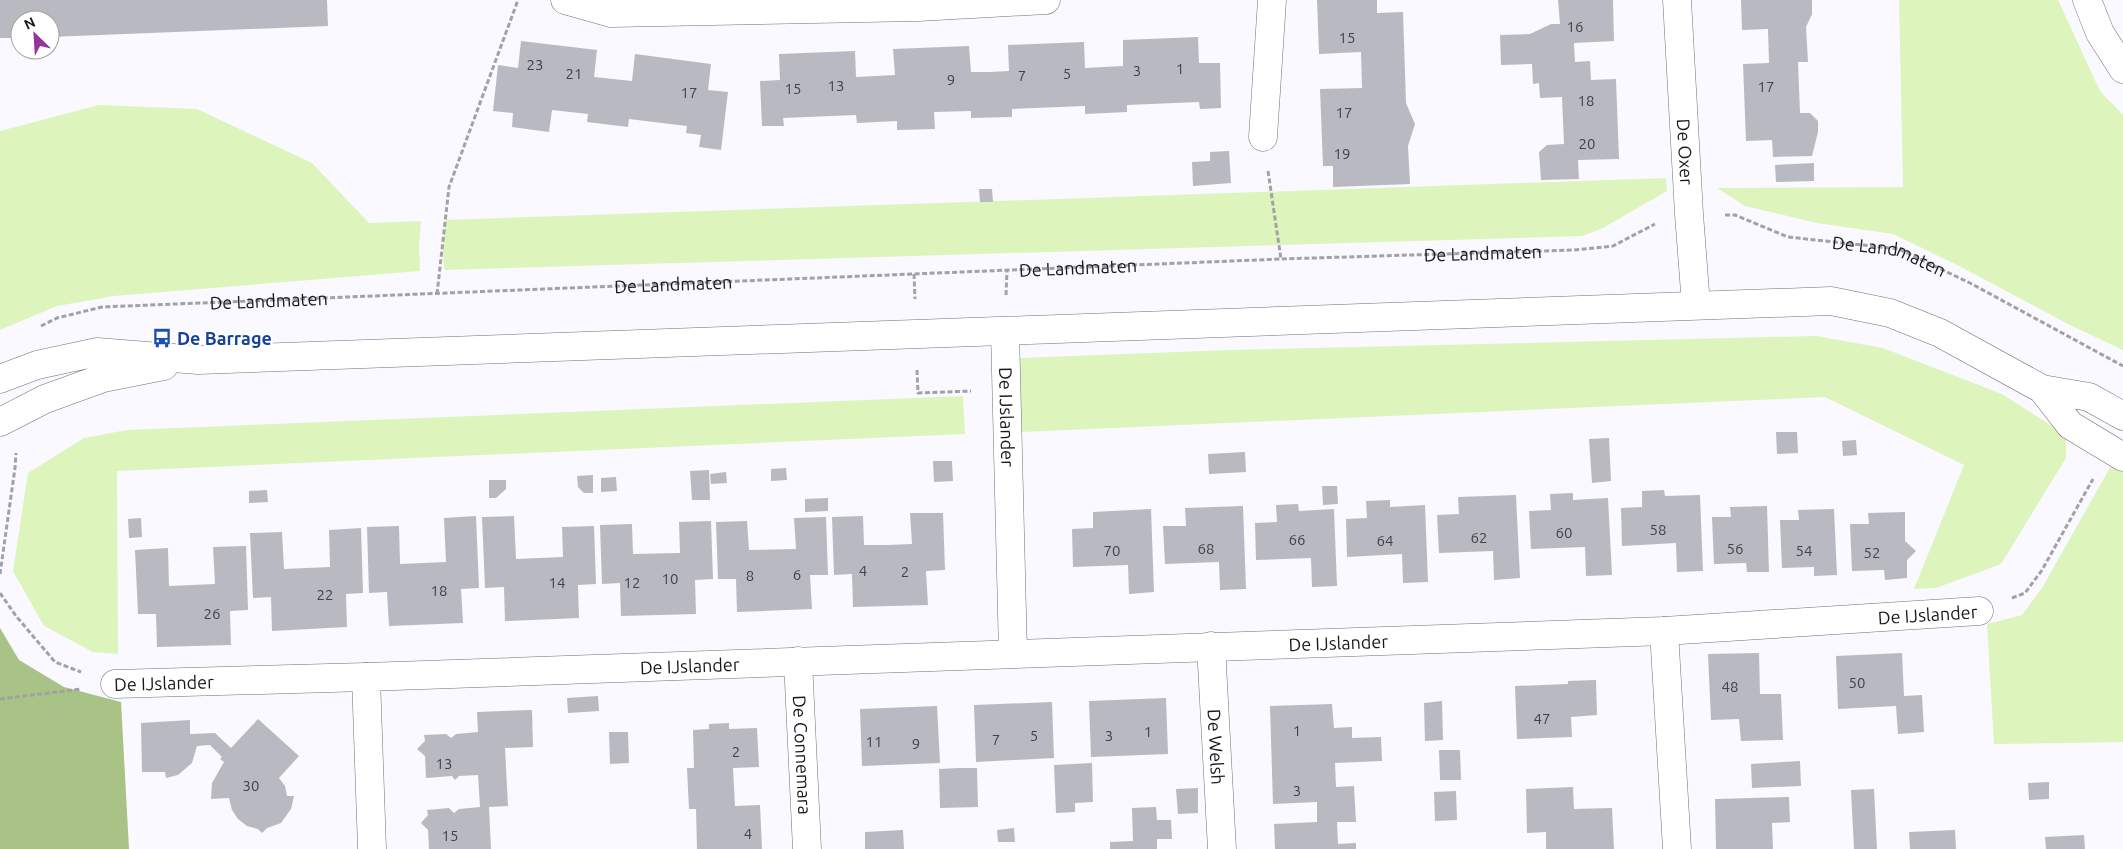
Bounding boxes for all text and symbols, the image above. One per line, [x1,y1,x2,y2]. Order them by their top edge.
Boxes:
north arrow [10,10,60,60]
text: N [21,14,38,33]
house number: 16 [1567,18,1583,35]
house number: 15 [1339,29,1355,46]
house number: 23 [527,56,543,73]
house number: 1 [1176,60,1184,77]
house number: 3 [1133,62,1141,79]
house number: 21 [566,65,582,82]
house number: 5 [1063,65,1071,82]
house number: 7 [1018,67,1026,84]
house number: 9 [947,71,955,88]
house number: 13 [828,77,844,94]
house number: 17 [1758,78,1774,95]
house number: 15 [785,80,801,97]
house number: 17 [681,84,697,101]
house number: 18 [1578,92,1594,109]
house number: 17 [1336,104,1352,121]
street label: De Oxer [1674,118,1697,186]
house number: 20 [1579,135,1595,152]
house number: 19 [1334,145,1350,162]
street label: De Landmaten [1831,232,1949,280]
street label: De Landmaten [1423,241,1542,265]
street label: De Landmaten [1019,255,1137,280]
street label: De Landmaten [614,271,733,296]
street label: De Landmaten [209,288,328,313]
bus stop icon: De Barrage [151,327,173,349]
place label: De Barrage [177,328,272,348]
street label: De IJslander [996,367,1018,467]
house number: 58 [1650,521,1666,538]
house number: 60 [1556,524,1572,541]
house number: 62 [1471,529,1487,546]
house number: 66 [1289,531,1305,548]
house number: 64 [1377,532,1393,549]
house number: 68 [1198,540,1214,557]
house number: 56 [1727,540,1743,557]
house number: 70 [1104,542,1120,559]
house number: 54 [1796,542,1812,559]
house number: 52 [1864,544,1880,561]
house number: 4 [859,562,867,579]
house number: 2 [901,563,909,580]
house number: 6 [793,566,801,583]
house number: 8 [746,567,754,584]
house number: 10 [662,570,678,587]
house number: 14 [549,574,565,591]
house number: 12 [624,574,640,591]
house number: 18 [431,582,447,599]
house number: 22 [317,586,333,603]
street label: De IJslander [1877,601,1978,627]
house number: 26 [204,605,220,622]
street label: De IJslander [1288,631,1389,654]
street label: De IJslander [640,654,740,677]
street label: De IJslander [114,671,214,694]
house number: 50 [1849,674,1865,691]
house number: 48 [1722,678,1738,695]
street label: De Connemara [790,695,815,815]
street label: De Welsh [1204,708,1229,785]
house number: 47 [1534,710,1550,727]
house number: 1 [1293,722,1301,739]
house number: 1 [1144,723,1152,740]
house number: 5 [1030,727,1038,744]
house number: 3 [1105,727,1113,744]
house number: 7 [992,731,1000,748]
house number: 11 [866,733,882,750]
house number: 9 [912,735,920,752]
house number: 2 [732,743,740,760]
house number: 13 [436,755,452,772]
house number: 30 [243,777,259,794]
house number: 3 [1293,782,1301,799]
house number: 4 [744,825,752,842]
house number: 15 [442,827,458,844]

